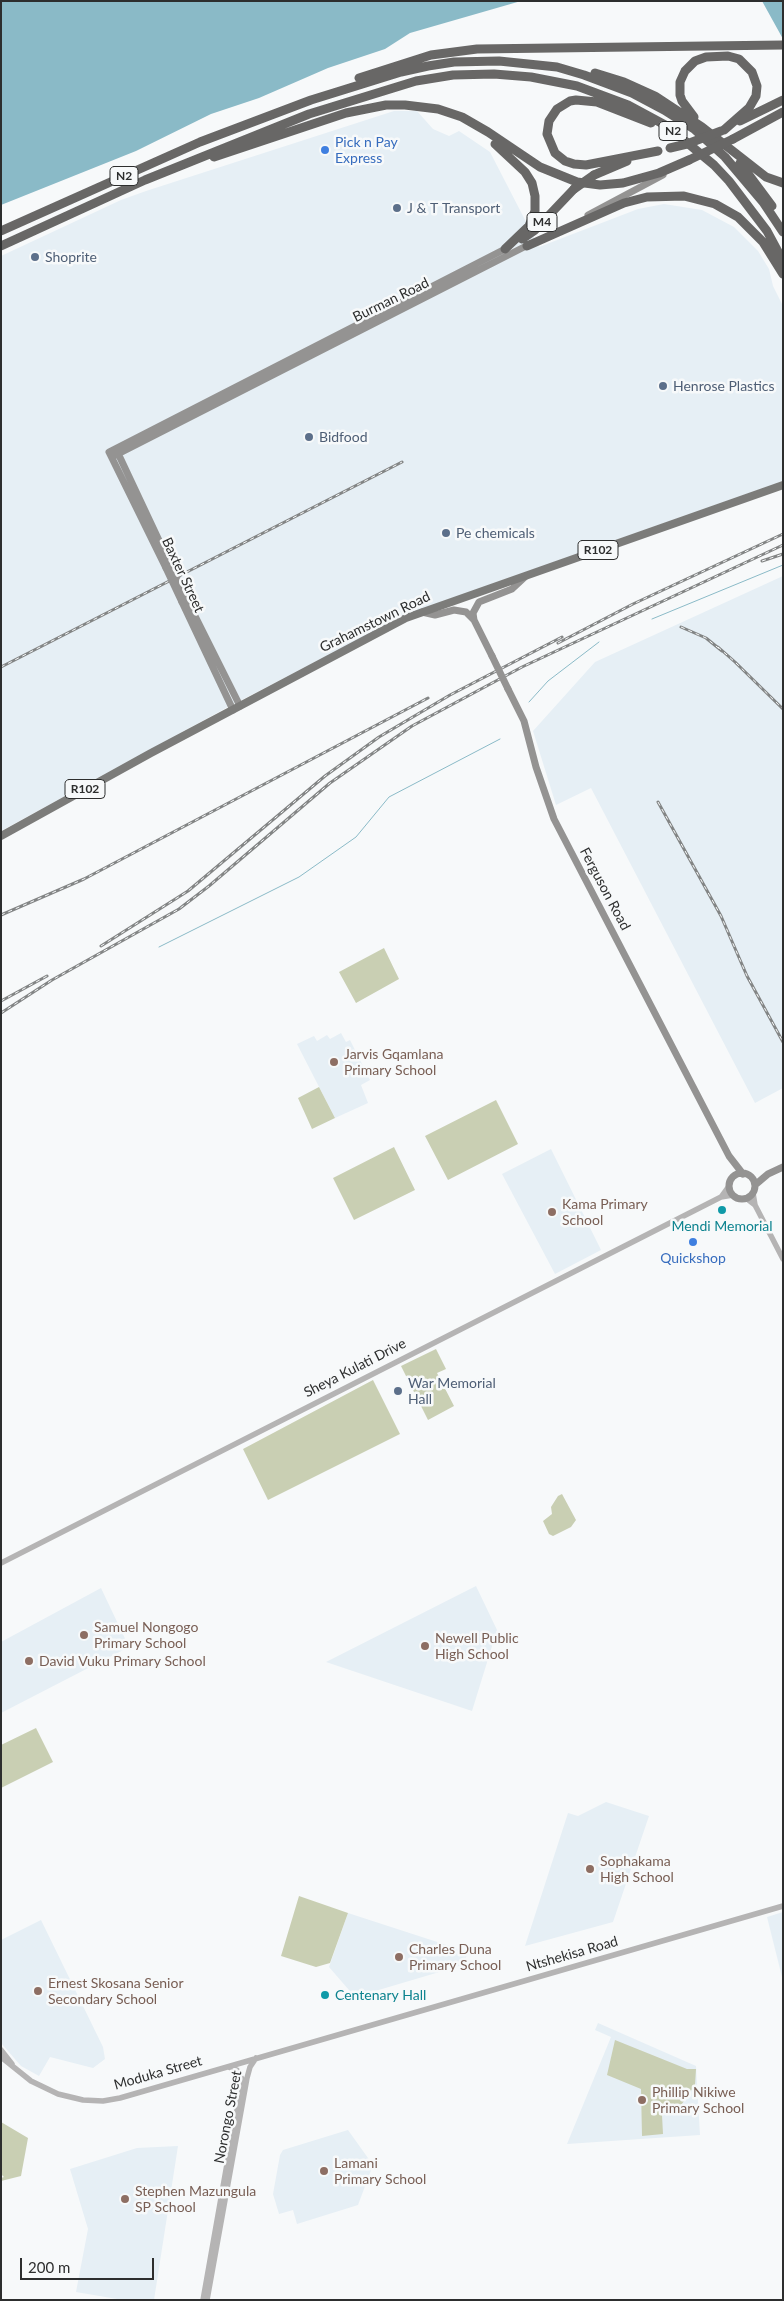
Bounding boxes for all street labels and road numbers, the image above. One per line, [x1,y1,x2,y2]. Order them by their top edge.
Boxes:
road number: N2 [659,122,687,140]
road number: N2 [110,167,138,186]
road number: M4 [527,212,557,232]
street label: Burman Road [350,274,432,326]
street label: Baxter Street [158,535,208,615]
road number: R102 [578,540,618,560]
street label: Grahamstown Road [317,588,433,656]
road number: R102 [65,780,105,799]
street label: Ferguson Road [576,845,634,933]
street label: Sheya Kulati Drive [301,1335,409,1401]
street label: Ntshekisa Road [524,1933,620,1975]
street label: Moduka Street [112,2052,204,2094]
street label: Norongo Street [211,2069,245,2165]

